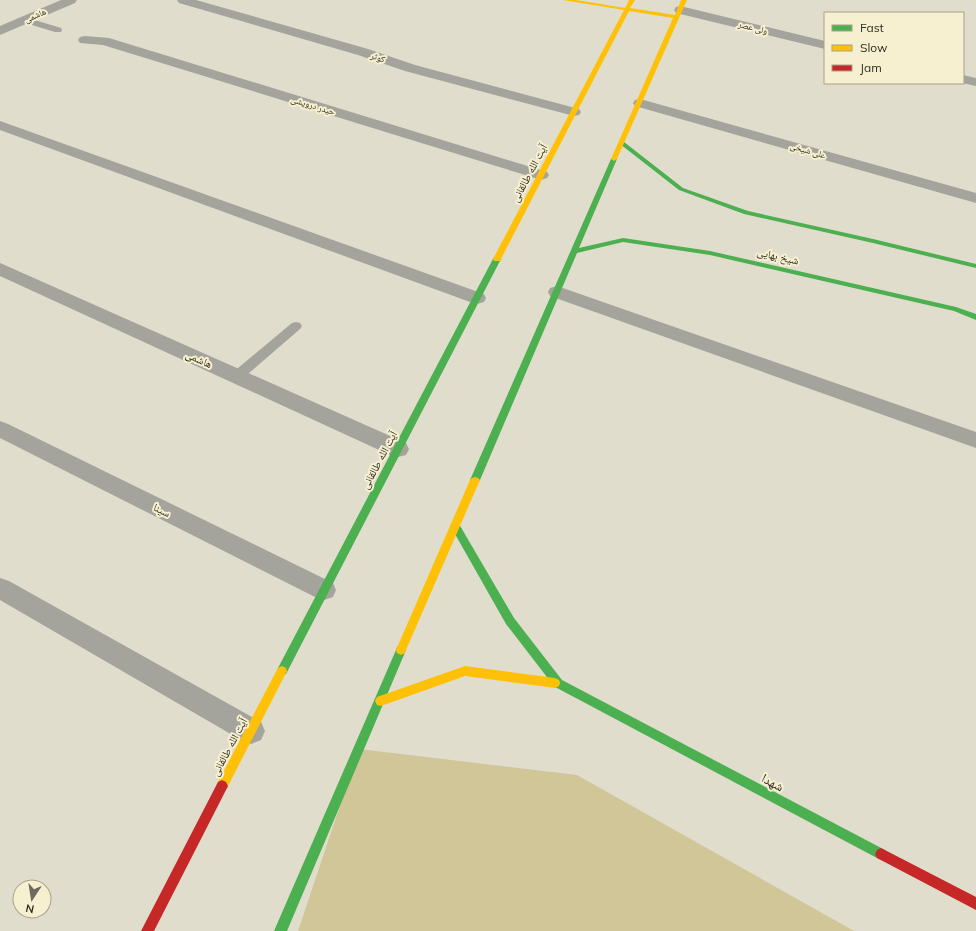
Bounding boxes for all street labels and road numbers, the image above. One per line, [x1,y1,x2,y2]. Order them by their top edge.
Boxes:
street label: هاشمی [22,5,48,24]
street label: ولی عصر [736,18,769,36]
street label: کوثر [368,49,387,65]
street label: حیدر درویشی [289,93,337,117]
street label: علی شیخی [789,140,828,161]
street label: آیت الله طالقانی [508,141,550,204]
street label: شیخ بهایی [756,244,800,268]
street label: هاشمی [183,347,215,371]
street label: آیت الله طالقانی [358,428,400,491]
street label: سینا [151,500,173,520]
street label: آیت الله طالقانی [208,715,250,778]
street label: شهدا [759,770,787,794]

